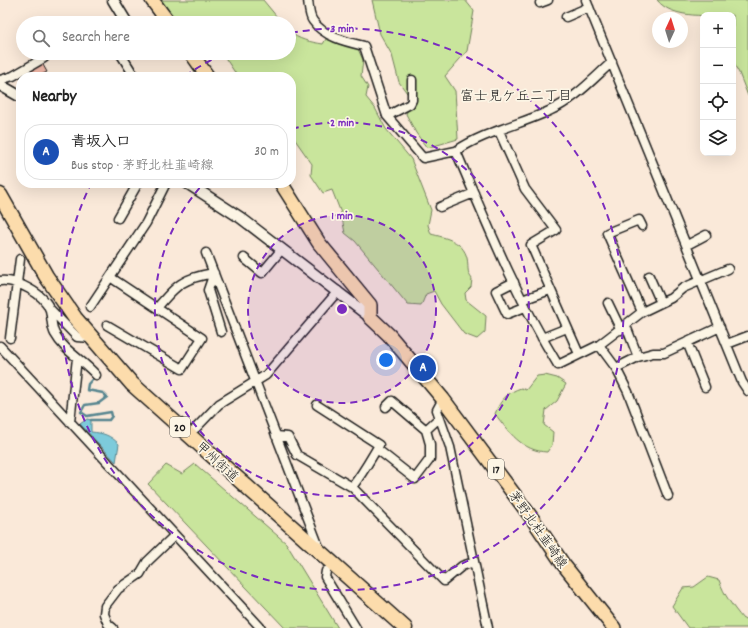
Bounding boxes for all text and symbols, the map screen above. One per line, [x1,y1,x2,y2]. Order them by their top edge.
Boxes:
north arrow [652,12,688,48]
map controls [700,12,736,156]
button: + [700,12,736,48]
search box [16,16,296,60]
text: 3 min [330,21,354,38]
icon: search [30,27,52,49]
text: Search here [62,27,130,49]
button: − [700,48,736,84]
button: locate [700,84,736,120]
text: Nearby [32,86,76,110]
district label: 富士見ケ丘二丁目 [460,87,572,107]
text: 2 min [330,115,354,132]
button: layers [700,120,736,156]
text: 青坂入口 [71,132,131,154]
text: A [42,143,50,162]
text: 30 m [254,143,279,162]
text: Bus stop · 茅野北杜韮崎線 [71,157,213,176]
text: 1 min [331,208,353,225]
centre of rings [335,302,349,316]
your location [376,350,396,370]
pin: A [410,353,436,383]
road number: 20 [170,417,190,437]
street label: 甲州街道 [191,438,242,487]
road number: 17 [488,459,504,479]
street label: 茅野北杜韮崎線 [503,488,571,574]

